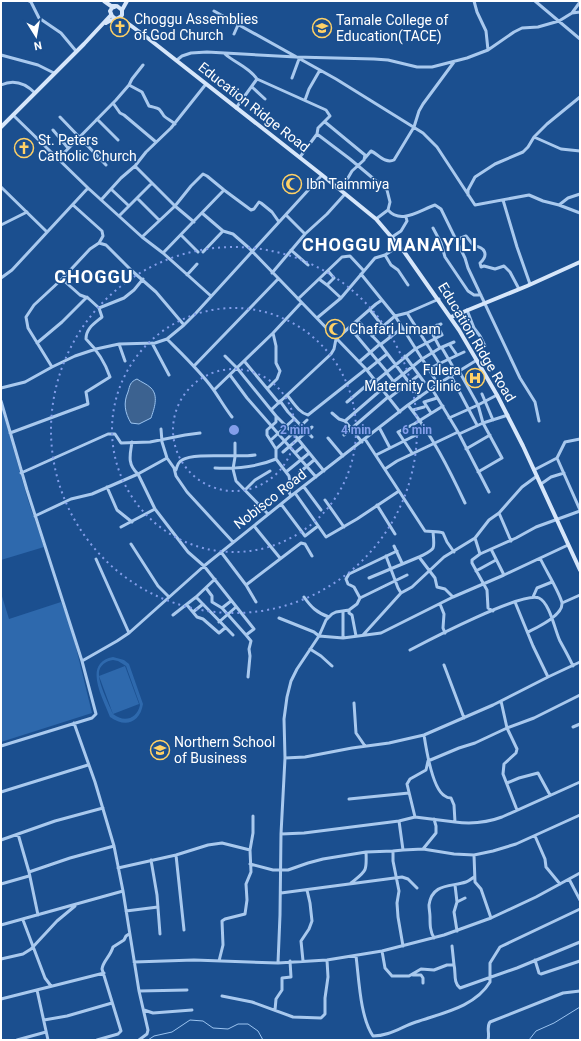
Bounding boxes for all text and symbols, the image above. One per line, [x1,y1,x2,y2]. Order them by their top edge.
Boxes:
place label: Choggu Assemblies of God Church [134,11,258,43]
place label: Tamale College of Education(TACE) [336,12,448,45]
north arrow [16,16,56,56]
church icon: Choggu Assemblies of God Church [109,16,131,38]
school or university icon: Tamale College of Education(TACE) [311,17,333,39]
text: N [33,38,43,52]
street label: Education Ridge Road [195,59,313,155]
place label: St. Peters Catholic Church [38,132,137,164]
church icon: St. Peters Catholic Church [13,137,35,159]
mosque icon: Ibn Taimmiya [281,173,303,195]
place label: Ibn Taimmiya [306,176,389,192]
district label: CHOGGU MANAYILI [302,234,478,255]
district label: CHOGGU [54,266,134,287]
street label: Education Ridge Road [435,279,519,405]
mosque icon: Chafari Limam [324,318,346,340]
place label: Chafari Limam [349,321,441,337]
place label: Fulera Maternity Clinic [364,362,461,394]
hospital icon: Fulera Maternity Clinic [464,367,486,389]
centre of rings [227,423,241,437]
text: 2 min [280,423,310,437]
text: 4 min [341,423,371,437]
text: 6 min [402,423,432,437]
street label: Nobisco Road [231,466,309,532]
place label: Northern School of Business [174,734,275,766]
school or university icon: Northern School of Business [149,739,171,761]

